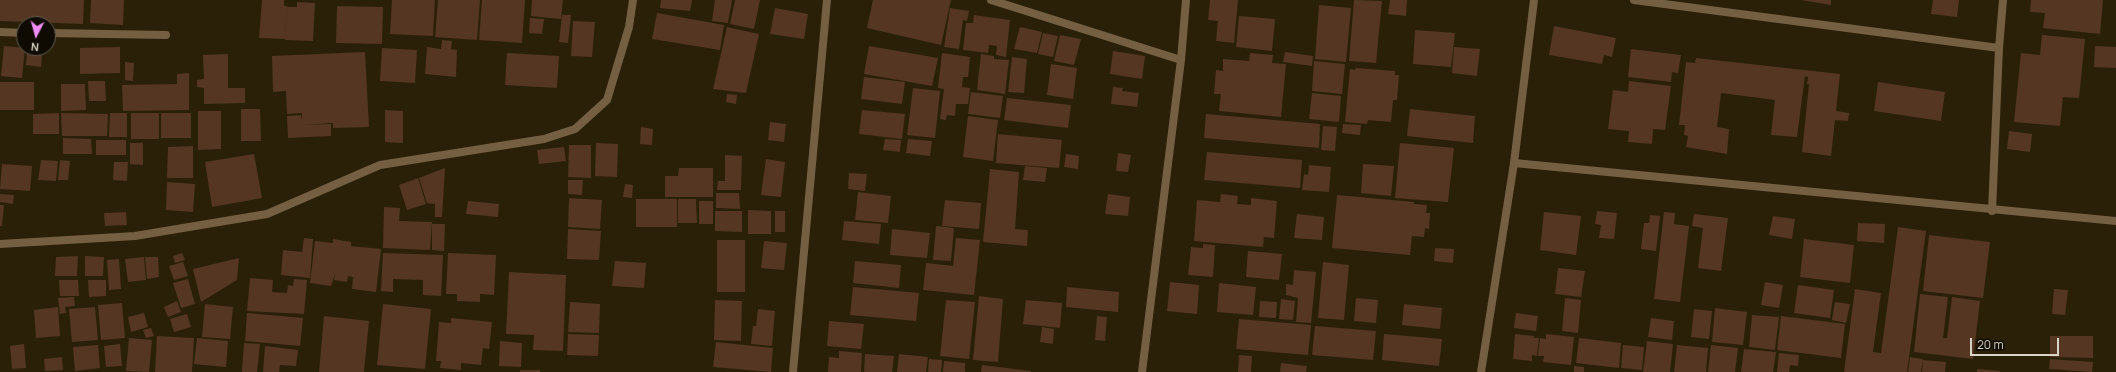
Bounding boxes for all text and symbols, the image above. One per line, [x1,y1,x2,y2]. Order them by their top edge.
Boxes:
north arrow [16,16,56,56]
text: N [30,40,40,55]
scale bar [1972,330,2061,356]
text: 20 m [1977,336,2004,353]

